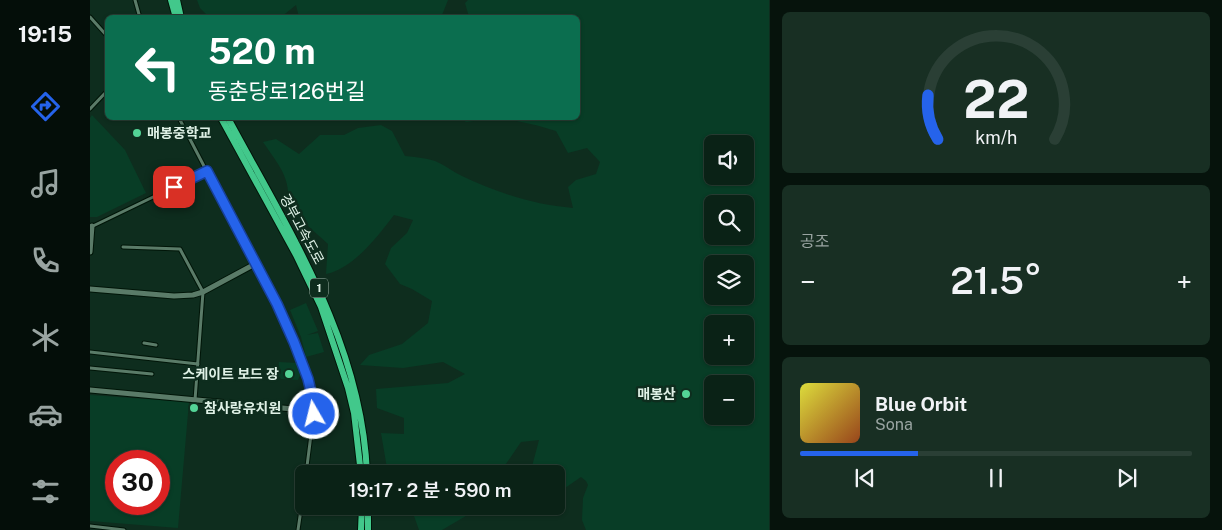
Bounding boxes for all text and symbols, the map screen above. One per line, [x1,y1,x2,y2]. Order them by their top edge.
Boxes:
text: 19:15 [18,21,72,47]
text: 520 m [208,31,316,72]
icon: left [125,35,190,100]
text: 22 [963,69,1029,130]
text: 동춘당로126번길 [208,78,365,104]
icon: directions [28,89,63,124]
place label: 매봉중학교 [147,125,212,141]
marker: 매봉중학교 [131,127,143,139]
text: km/h [975,127,1017,148]
map controls [704,135,754,425]
button: sound [704,135,754,185]
icon: music [28,166,63,201]
pin [153,166,195,208]
icon: arrive [160,173,188,201]
street label: 경부고속도로 [277,191,327,267]
button: search [704,195,754,245]
text: 공조 [800,232,829,251]
icon: phone [28,243,63,278]
button: layers [704,255,754,305]
text: 21.5° [950,258,1042,303]
text: − [800,265,816,298]
text: + [1176,265,1192,298]
road number: 1 [310,278,328,298]
button: + [704,315,754,365]
icon: climate [28,320,63,355]
place label: 스케이트 보드 장 [183,366,279,382]
marker: 스케이트 보드 장 [283,368,295,380]
button: − [704,375,754,425]
place label: 매봉산 [637,386,676,402]
position arrow [287,387,339,439]
marker: 매봉산 [680,388,692,400]
text: Blue Orbit [875,393,967,415]
icon: car [28,397,63,432]
place label: 참사랑유치원 [204,400,281,416]
marker: 참사랑유치원 [188,402,200,414]
text: Sona [875,415,913,434]
speed limit sign: 30 [105,450,170,515]
icon: previous [851,464,879,492]
icon: pause [982,464,1010,492]
icon: next [1113,464,1141,492]
icon: filters [28,474,63,509]
text: 19:17 · 2 분 · 590 m [349,479,511,501]

